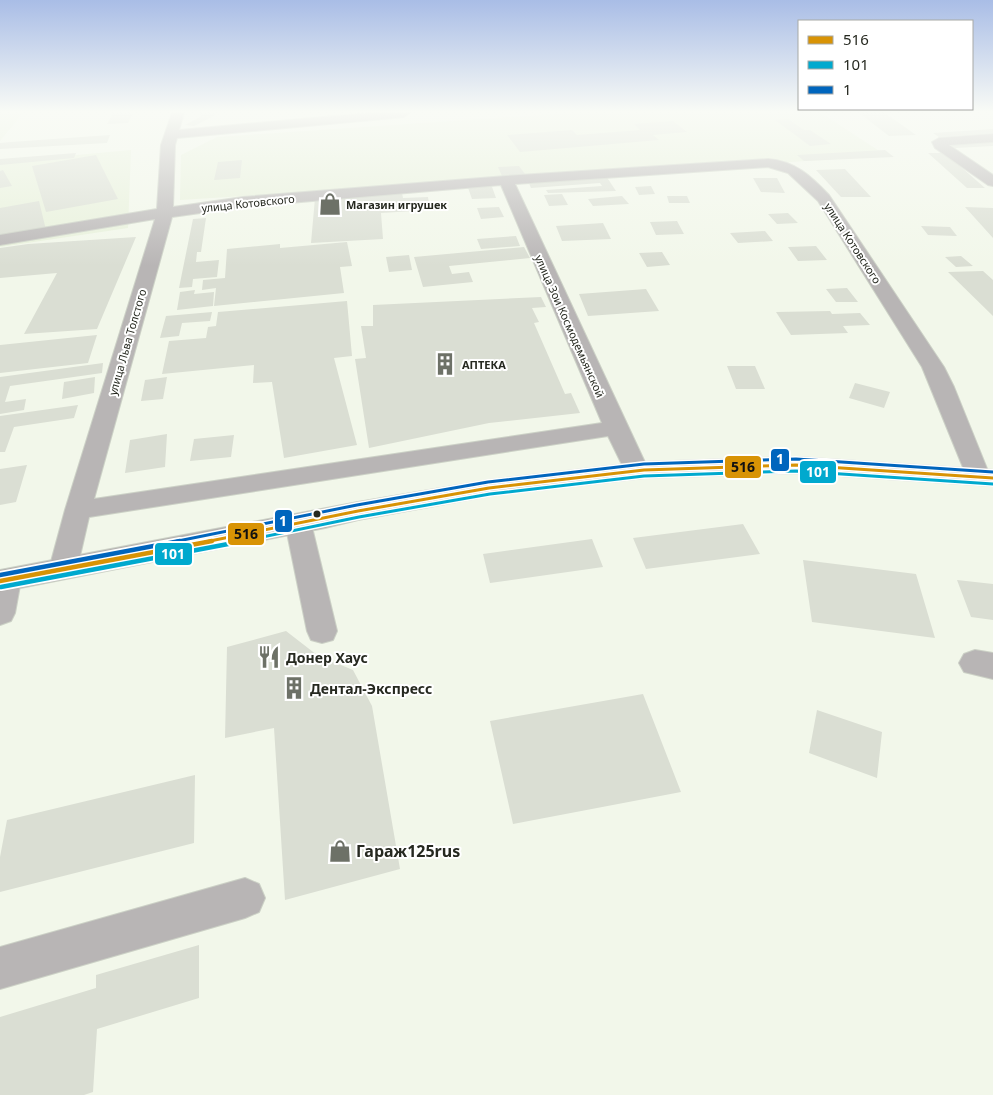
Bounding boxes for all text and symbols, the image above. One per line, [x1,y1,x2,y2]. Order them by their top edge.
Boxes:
legend [798,20,973,110]
text: 516 [843,29,869,49]
text: 101 [843,54,869,74]
text: 1 [843,79,852,99]
street label: улица Котовского [201,191,295,215]
shop icon: Магазин игрушек [317,191,343,217]
place label: Магазин игрушек [346,197,447,212]
street label: улица Котовского [821,200,885,286]
street label: улица Зои Космодемьянской [532,252,608,400]
street label: улица Льва Толстого [105,287,149,397]
building icon: АПТЕКА [432,351,458,377]
place label: АПТЕКА [462,357,506,372]
line badge: 1 [770,448,790,472]
text: 1 [776,449,784,468]
line badge: 516 [724,455,762,479]
text: 516 [731,457,755,476]
line badge: 101 [799,460,837,484]
text: 101 [806,462,830,481]
line badge: 1 [274,509,293,533]
unlabelled marker [312,509,322,519]
text: 1 [279,511,287,530]
line badge: 516 [227,522,265,546]
text: 516 [234,524,258,543]
line badge: 101 [154,542,193,566]
text: 101 [161,544,185,563]
restaurant icon: Донер Хаус [256,644,282,670]
place label: Донер Хаус [286,648,368,667]
building icon: Дентал-Экспресс [281,675,307,701]
place label: Дентал-Экспресс [310,679,432,698]
shop icon: Гараж125rus [327,838,353,864]
place label: Гараж125rus [356,840,460,862]

